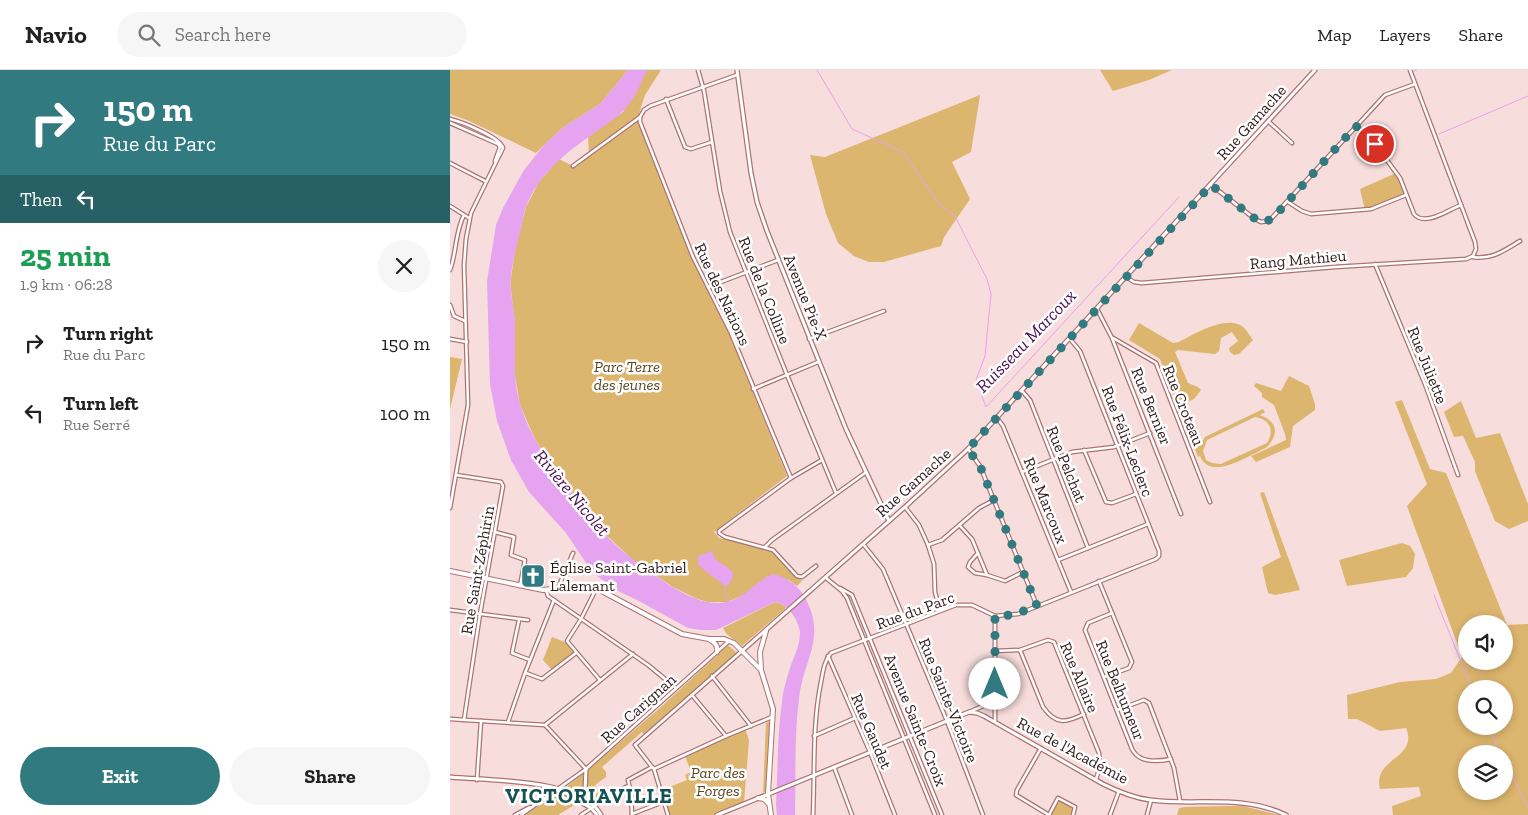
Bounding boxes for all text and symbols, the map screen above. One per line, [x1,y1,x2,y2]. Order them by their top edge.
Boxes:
search box [117,12,467,57]
text: Navio [25,20,87,49]
icon: search [135,21,163,49]
text: Search here [175,23,271,46]
text: Map [1317,24,1352,46]
text: Layers [1380,24,1431,46]
text: Share [1459,24,1503,46]
street label: Rue Gamache [1213,81,1290,164]
text: 150 m [103,88,193,130]
icon: right [20,90,85,155]
pin [1354,123,1396,165]
text: Rue du Parc [103,130,216,157]
icon: arrive [1361,130,1389,158]
icon: left [72,185,100,213]
text: Then [20,188,62,211]
street label: Rue de la Colline [734,234,795,346]
text: 25 min [20,238,110,274]
button: close [378,240,430,292]
street label: Rue des Nations [691,240,755,348]
street label: Rang Mathieu [1249,246,1347,273]
street label: Avenue Pie-X [780,252,831,343]
text: 1.9 km · 06:28 [20,275,113,294]
water label: Ruisseau Marcoux [971,285,1081,397]
text: Turn right [63,322,153,345]
street label: Rue Juliette [1404,324,1452,406]
icon: right [20,329,48,357]
text: 150 m [381,332,430,355]
text: Rue du Parc [63,345,145,364]
park label: Parc Terre des jeunes [594,357,660,394]
street label: Rue Croteau [1159,362,1208,448]
street label: Rue Bernier [1127,365,1176,448]
street label: Rue Félix-Leclerc [1098,383,1157,499]
text: Turn left [63,392,138,415]
icon: left [20,399,48,427]
text: 100 m [380,402,430,425]
text: Rue Serré [63,415,130,434]
street label: Rue Pelchat [1043,423,1090,505]
street label: Rue Gamache [872,444,955,521]
water label: Rivière Nicolet [529,445,615,541]
street label: Rue Marcoux [1020,454,1071,546]
street label: Rue Saint-Zéphirin [457,503,498,636]
place label: Église Saint-Gabriel Lalemant [550,558,687,595]
church icon: Église Saint-Gabriel Lalemant [520,563,546,589]
street label: Rue du Parc [873,587,957,633]
map controls [1458,615,1513,800]
button: sound [1458,615,1513,670]
street label: Rue Sainte-Victoire [915,635,982,765]
street label: Rue Belhumeur [1092,637,1149,743]
street label: Rue Allaire [1056,639,1103,715]
street label: Avenue Sainte-Croix [880,651,951,789]
position arrow [968,657,1020,709]
street label: Rue Carignan [597,669,680,747]
button: search [1458,680,1513,735]
street label: Rue Gaudet [847,691,896,772]
street label: Rue de l'Académie [1014,713,1132,788]
button: layers [1458,745,1513,800]
button: Exit [20,747,220,805]
button: Share [230,747,430,805]
park label: Parc des Forges [691,763,745,800]
district label: VICTORIAVILLE [505,783,673,808]

